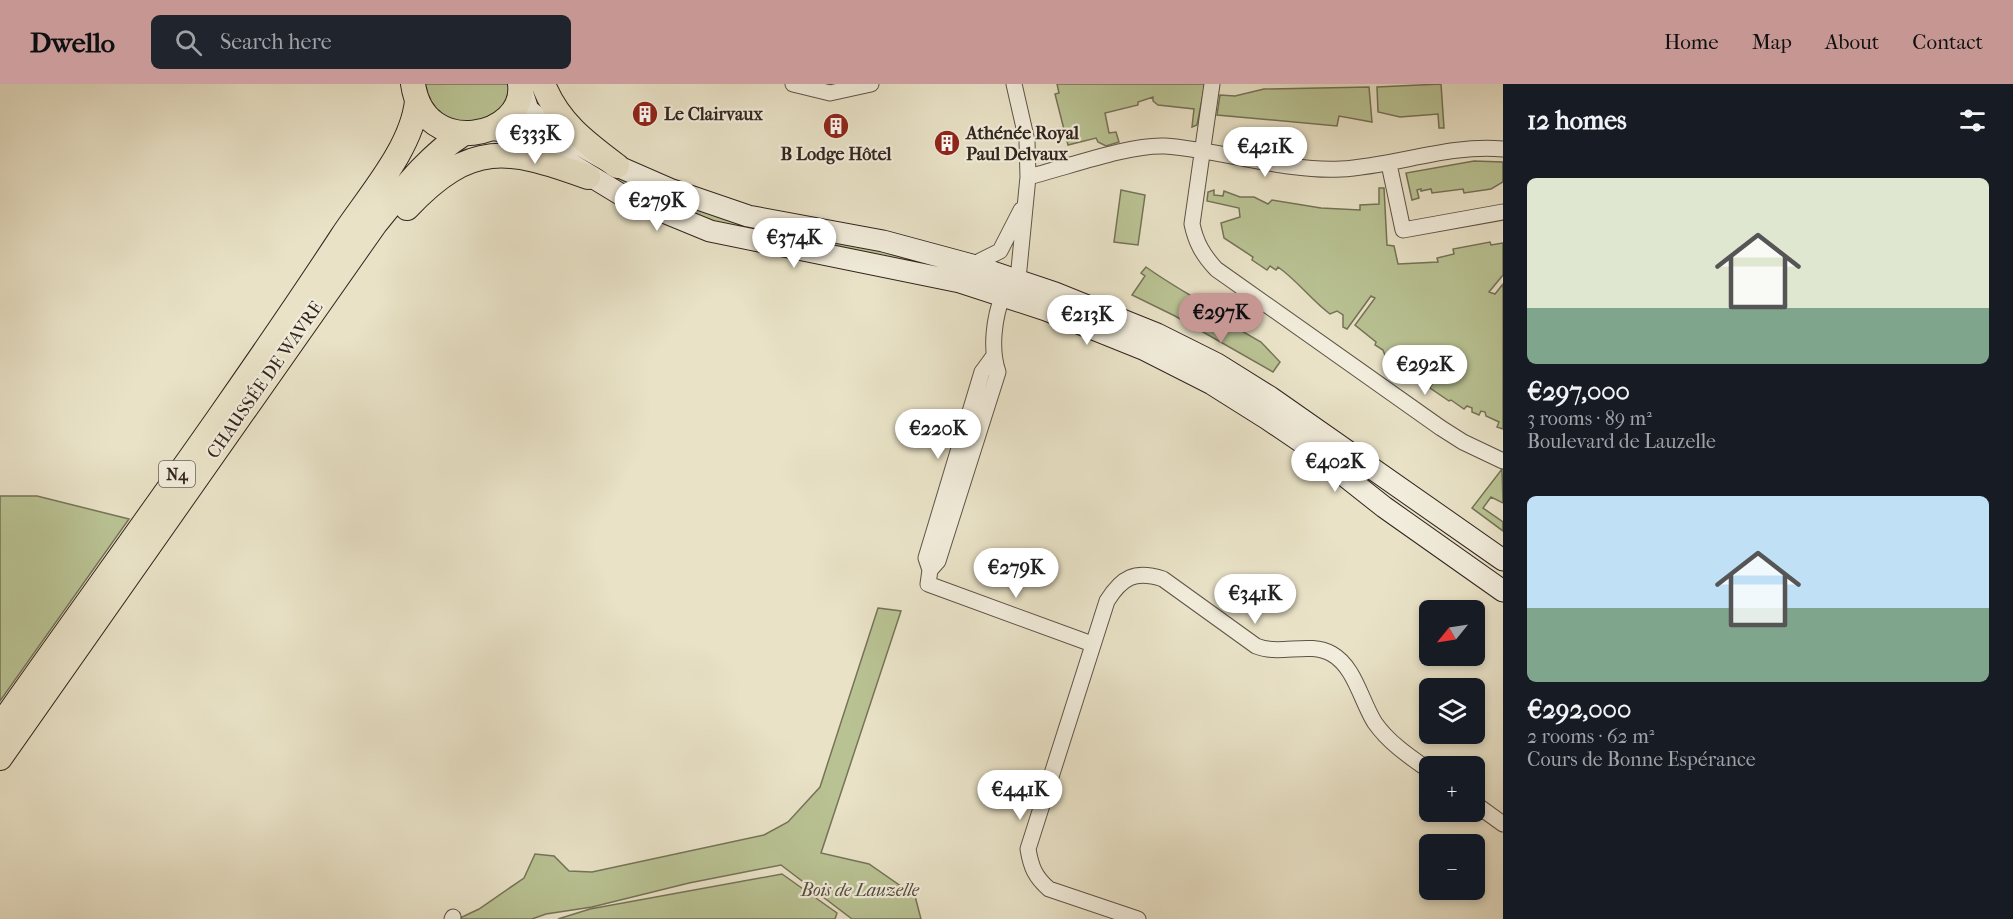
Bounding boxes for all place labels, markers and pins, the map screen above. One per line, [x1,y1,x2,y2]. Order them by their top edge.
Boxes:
building icon: Le Clairvaux [630,99,660,129]
place label: Le Clairvaux [664,104,763,125]
building icon: B Lodge Hôtel [821,111,851,141]
pin: €333K [493,114,577,165]
place label: Athénée Royal Paul Delvaux [965,123,1080,165]
pin: €421K [1223,127,1307,178]
building icon: Athénée Royal Paul Delvaux [932,128,962,158]
place label: B Lodge Hôtel [780,144,893,165]
pin: €279K [615,181,699,232]
pin: €374K [752,218,836,269]
pin: €297K [1179,293,1263,344]
pin: €213K [1045,295,1129,346]
pin: €292K [1383,345,1467,396]
pin: €220K [896,409,980,460]
pin: €402K [1293,442,1377,493]
pin: €279K [974,548,1058,599]
pin: €341K [1213,574,1297,625]
pin: €441K [978,770,1062,821]

